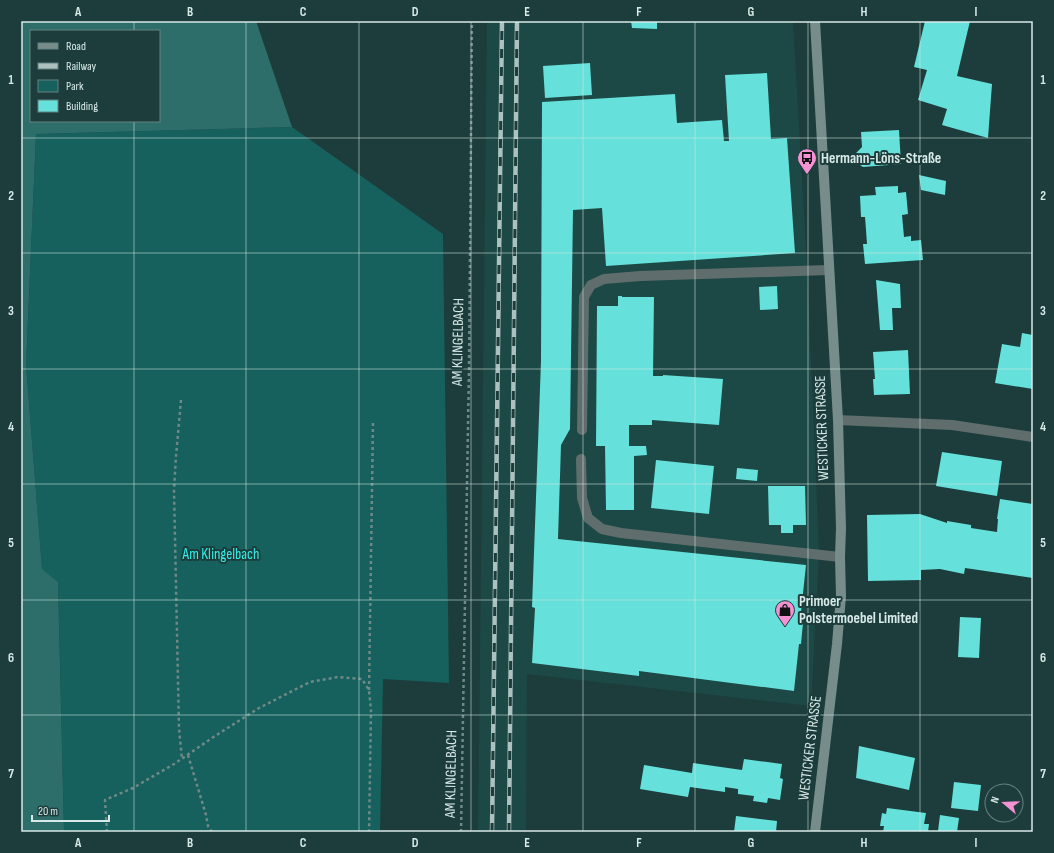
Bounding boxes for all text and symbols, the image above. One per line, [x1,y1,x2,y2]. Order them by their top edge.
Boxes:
text: A [74,4,82,20]
text: B [187,4,193,20]
text: C [300,4,307,20]
text: D [412,4,419,20]
text: E [524,4,530,20]
text: F [636,4,642,20]
text: G [748,4,755,20]
text: H [861,4,868,20]
text: I [975,4,978,20]
legend [30,30,160,122]
text: Road [66,39,86,54]
text: Railway [66,59,97,74]
text: 1 [8,72,14,88]
text: 1 [1040,72,1046,88]
text: Park [66,79,84,94]
text: Building [66,99,98,114]
bus stop icon: Hermann-Löns-Straße [796,147,818,175]
place label: Hermann-Löns-Straße [821,149,941,168]
text: 2 [8,188,14,204]
text: 2 [1040,188,1046,204]
street label: AM KLINGELBACH [448,298,468,387]
text: 3 [8,303,14,319]
text: 3 [1040,303,1046,319]
street label: WESTICKER STRASSE [811,375,833,481]
text: 4 [8,419,14,435]
text: 4 [1040,419,1046,435]
text: 5 [8,535,14,551]
text: 5 [1040,535,1046,551]
park label: Am Klingelbach [181,545,260,564]
place label: Primoer Polstermoebel Limited [799,592,918,628]
shop icon: Primoer Polstermoebel Limited [774,599,796,627]
text: 6 [8,650,14,666]
text: 6 [1040,650,1046,666]
street label: WESTICKER STRASSE [794,695,826,801]
street label: AM KLINGELBACH [441,730,461,819]
text: 7 [8,766,14,782]
text: 7 [1040,766,1046,782]
north arrow [984,783,1024,823]
text: N [988,795,1002,805]
scale bar [32,797,109,823]
text: 20 m [38,804,58,819]
text: A [74,835,82,851]
text: B [187,835,193,851]
text: C [300,835,307,851]
text: D [412,835,419,851]
text: E [524,835,530,851]
text: F [636,835,642,851]
text: G [748,835,755,851]
text: H [861,835,868,851]
text: I [975,835,978,851]

